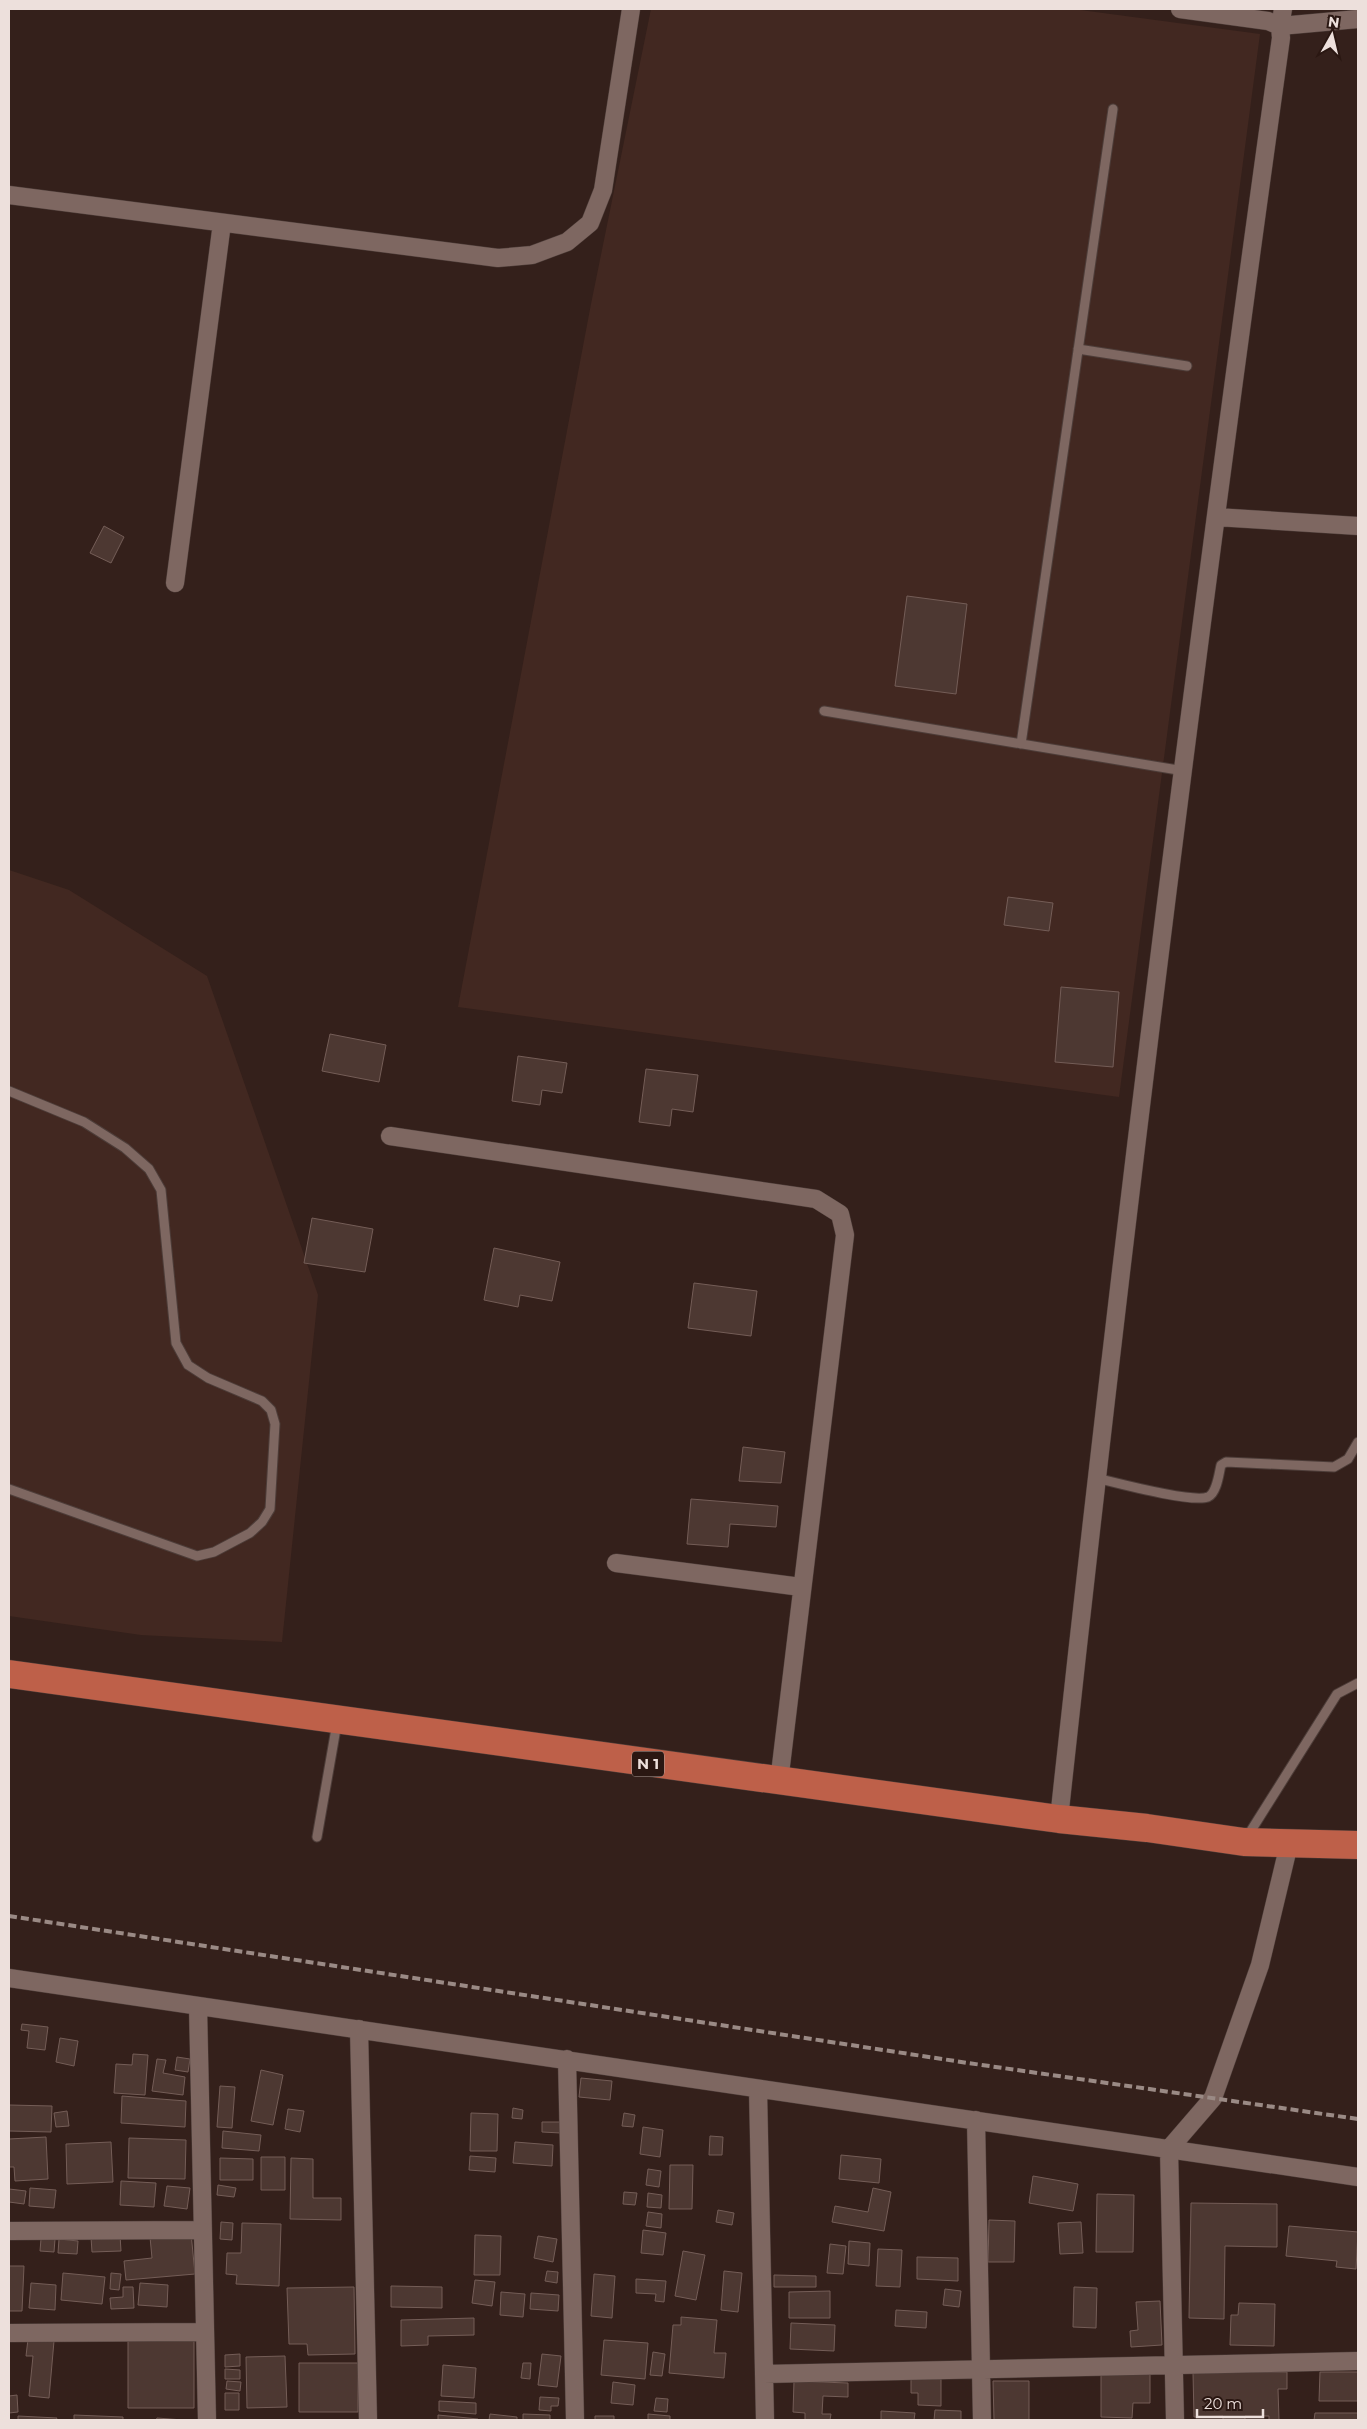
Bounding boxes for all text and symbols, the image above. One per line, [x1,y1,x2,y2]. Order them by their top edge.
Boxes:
north arrow [1307,10,1357,60]
text: N [1327,12,1341,32]
road number: N 1 [632,1752,664,1776]
scale bar [1197,2386,1263,2418]
text: 20 m [1204,2394,1242,2413]

